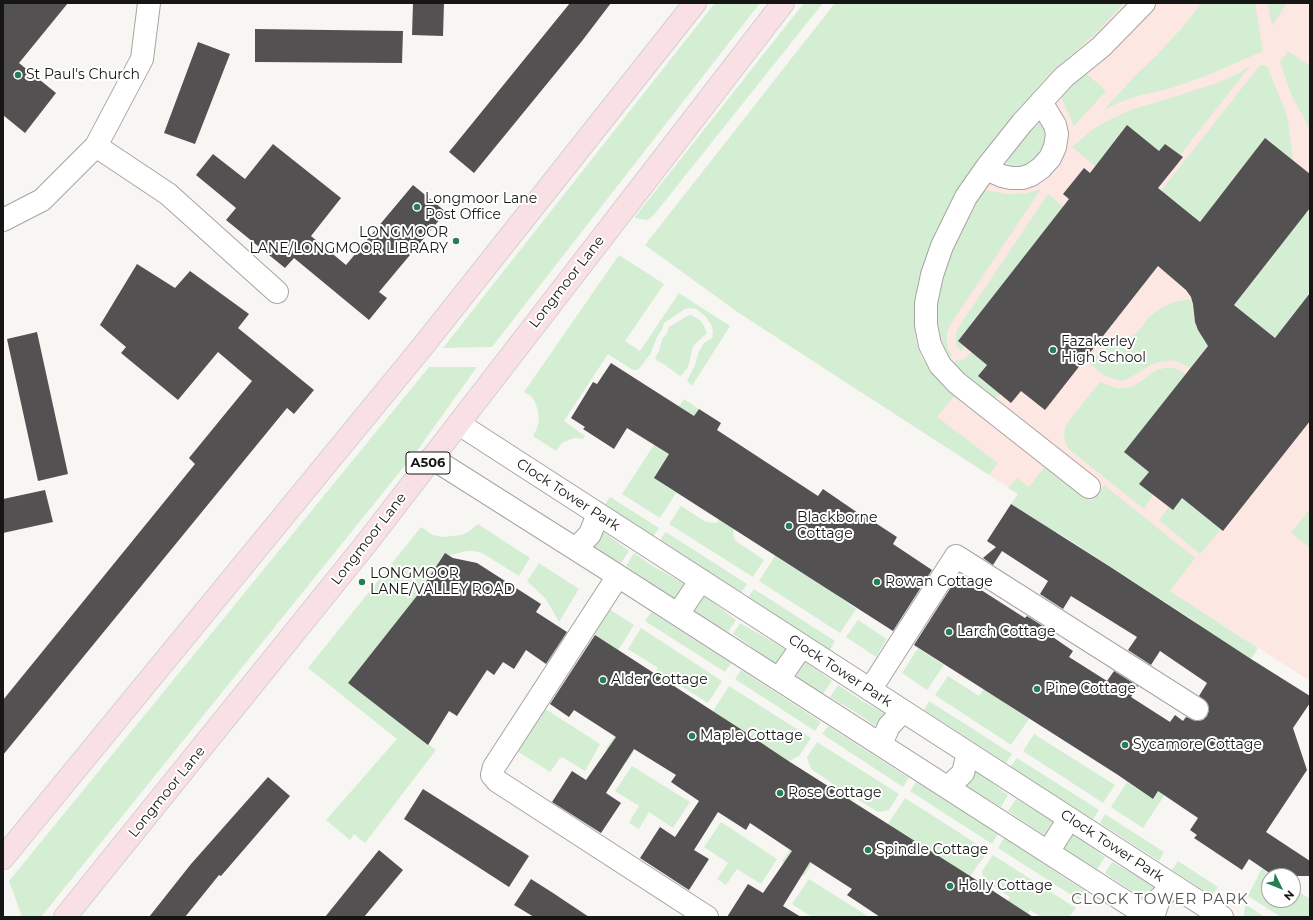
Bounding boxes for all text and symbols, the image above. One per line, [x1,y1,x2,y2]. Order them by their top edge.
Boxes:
place label: St Paul's Church [26,67,140,83]
marker: St Paul's Church [13,70,23,80]
place label: Longmoor Lane Post Office [425,191,537,224]
marker: Longmoor Lane Post Office [412,202,422,212]
place label: LONGMOOR LANE/LONGMOOR LIBRARY [250,225,448,258]
street label: Longmoor Lane [526,233,608,331]
marker: LONGMOOR LANE/LONGMOOR LIBRARY [451,236,461,246]
place label: Fazakerley High School [1061,334,1146,366]
marker: Fazakerley High School [1048,345,1058,355]
road number: A506 [406,452,450,474]
street label: Clock Tower Park [513,455,623,535]
street label: Longmoor Lane [328,490,410,588]
place label: Blackborne Cottage [797,510,877,542]
marker: Blackborne Cottage [784,521,794,531]
place label: LONGMOOR LANE/VALLEY ROAD [370,566,515,598]
place label: Rowan Cottage [885,574,993,590]
marker: LONGMOOR LANE/VALLEY ROAD [357,577,367,587]
marker: Rowan Cottage [872,577,882,587]
place label: Larch Cottage [957,624,1055,640]
marker: Larch Cottage [944,627,954,637]
street label: Clock Tower Park [785,631,895,711]
place label: Alder Cottage [611,672,708,688]
marker: Alder Cottage [598,675,608,685]
place label: Pine Cottage [1045,681,1136,697]
marker: Pine Cottage [1032,684,1042,694]
place label: Maple Cottage [700,728,803,744]
marker: Maple Cottage [687,731,697,741]
place label: Sycamore Cottage [1133,737,1262,753]
marker: Sycamore Cottage [1120,740,1130,750]
street label: Longmoor Lane [125,743,209,841]
place label: Rose Cottage [788,785,881,801]
marker: Rose Cottage [775,788,785,798]
street label: Clock Tower Park [1057,806,1167,886]
place label: Spindle Cottage [876,842,988,858]
marker: Spindle Cottage [863,845,873,855]
north arrow [1261,868,1301,908]
place label: Holly Cottage [958,878,1052,894]
marker: Holly Cottage [945,881,955,891]
text: N [1281,887,1297,904]
district label: CLOCK TOWER PARK [1071,891,1249,909]

